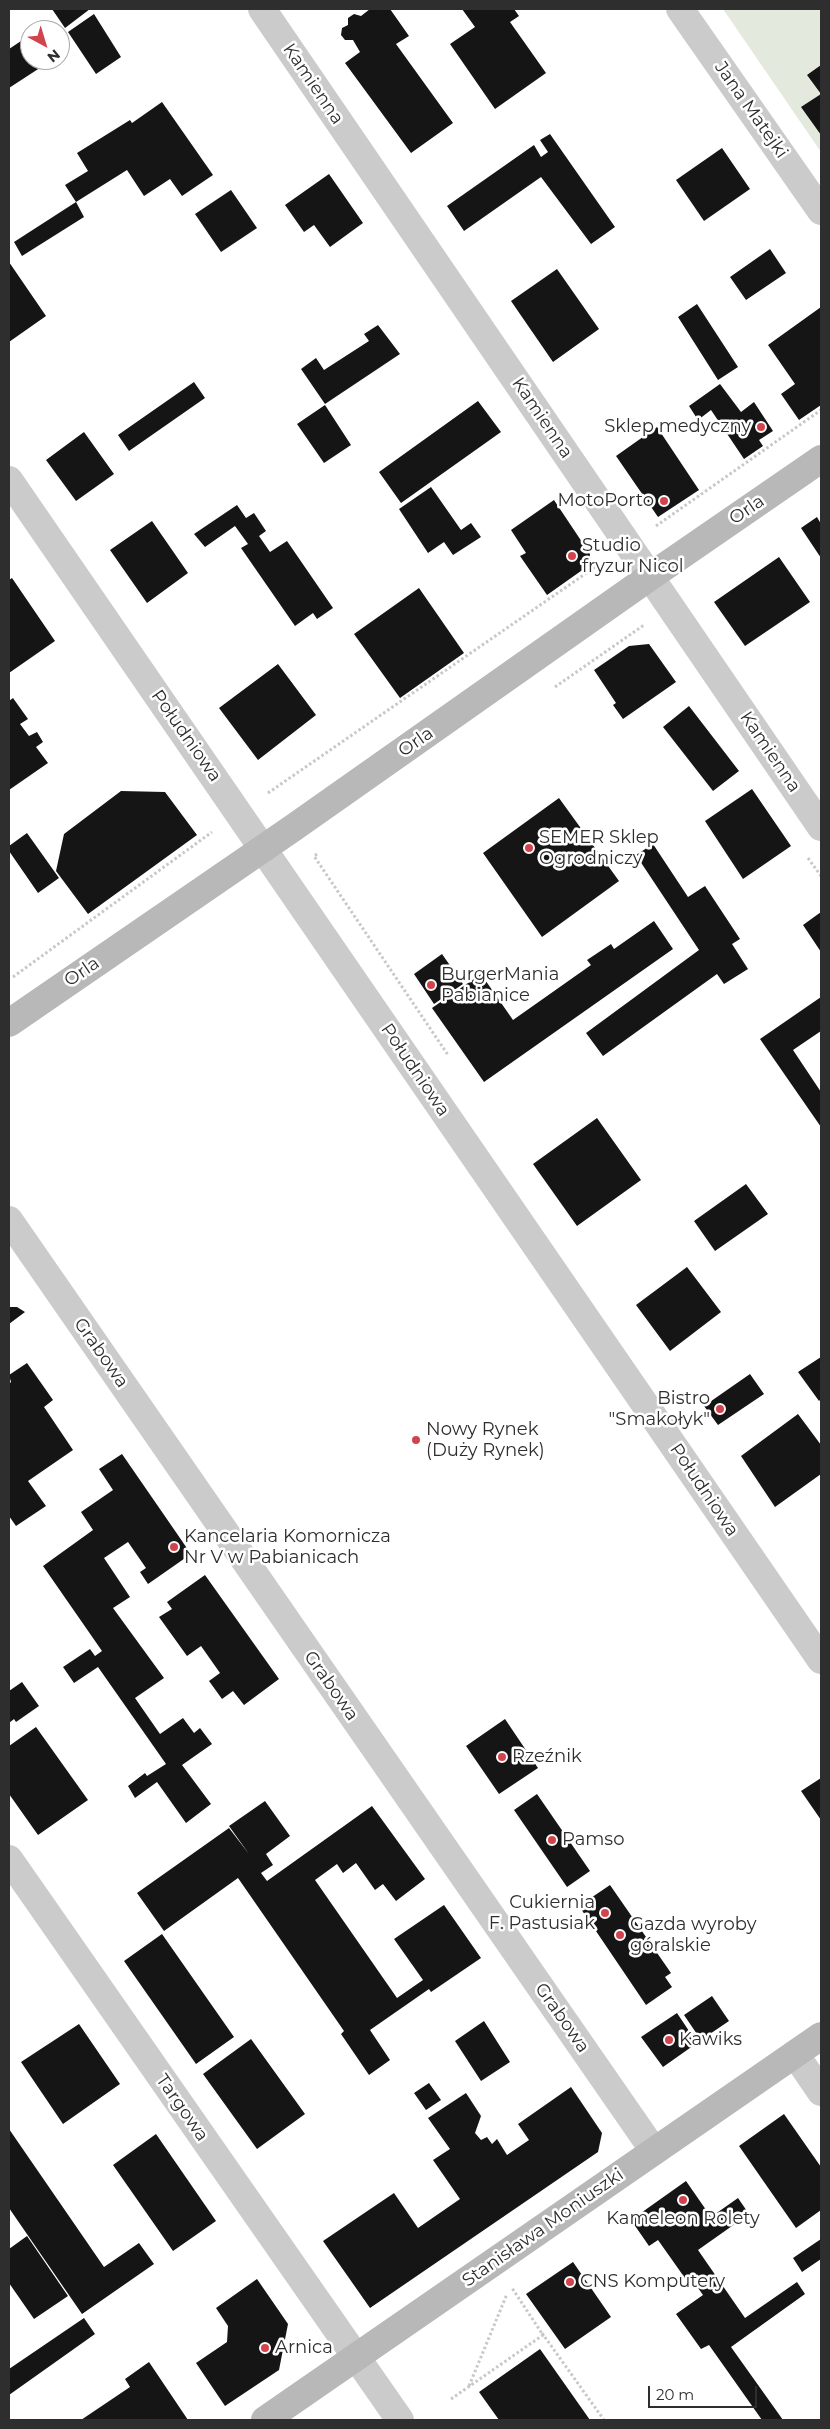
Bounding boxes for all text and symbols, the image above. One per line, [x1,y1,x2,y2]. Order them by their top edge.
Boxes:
north arrow [20,20,70,70]
street label: Kamienna [278,39,348,129]
text: N [44,45,64,66]
street label: Jana Matejki [710,57,792,163]
street label: Kamienna [507,373,577,463]
place label: Sklep medyczny [604,416,751,438]
marker: Sklep medyczny [755,421,767,433]
place label: MotoPorto [558,490,654,512]
street label: Orla [725,491,769,529]
marker: MotoPorto [658,495,670,507]
place label: Studio fryzur Nicol [582,535,684,578]
marker: Studio fryzur Nicol [566,550,578,562]
street label: Południowa [146,686,226,786]
street label: Kamienna [735,707,805,797]
street label: Orla [394,722,438,762]
place label: SEMER Sklep Ogrodniczy [539,827,659,870]
marker: SEMER Sklep Ogrodniczy [523,842,535,854]
street label: Orla [60,953,104,991]
place label: BurgerMania Pabianice [441,964,559,1006]
marker: BurgerMania Pabianice [425,979,437,991]
street label: Południowa [376,1019,454,1121]
street label: Grabowa [69,1314,133,1392]
place label: Bistro "Smakołyk" [609,1388,710,1430]
marker: Bistro "Smakołyk" [714,1403,726,1415]
place label: Nowy Rynek (Duży Rynek) [426,1419,545,1462]
marker: Nowy Rynek (Duży Rynek) [410,1434,422,1446]
street label: Południowa [665,1439,743,1541]
place label: Kancelaria Komornicza Nr V w Pabianicach [184,1526,391,1568]
marker: Kancelaria Komornicza Nr V w Pabianicach [168,1541,180,1553]
street label: Grabowa [299,1647,363,1725]
place label: Rzeźnik [512,1746,582,1768]
marker: Rzeźnik [496,1751,508,1763]
place label: Pamso [562,1829,624,1851]
marker: Pamso [546,1834,558,1846]
place label: Cukiernia F. Pastusiak [489,1892,595,1935]
marker: Cukiernia F. Pastusiak [599,1907,611,1919]
place label: Gazda wyroby góralskie [630,1914,757,1956]
marker: Gazda wyroby góralskie [614,1929,626,1941]
street label: Grabowa [530,1979,594,2057]
place label: Kawiks [679,2029,742,2051]
marker: Kawiks [663,2034,675,2046]
street label: Targowa [151,2070,213,2146]
street label: Stanisława Moniuszki [458,2164,628,2292]
marker: Kameleon Rolety [677,2194,689,2206]
place label: Kameleon Rolety [606,2208,760,2230]
place label: CNS Komputery [580,2271,725,2293]
marker: CNS Komputery [564,2276,576,2288]
place label: Arnica [275,2337,333,2359]
marker: Arnica [259,2342,271,2354]
scale bar [650,2376,759,2408]
text: 20 m [656,2385,694,2404]

